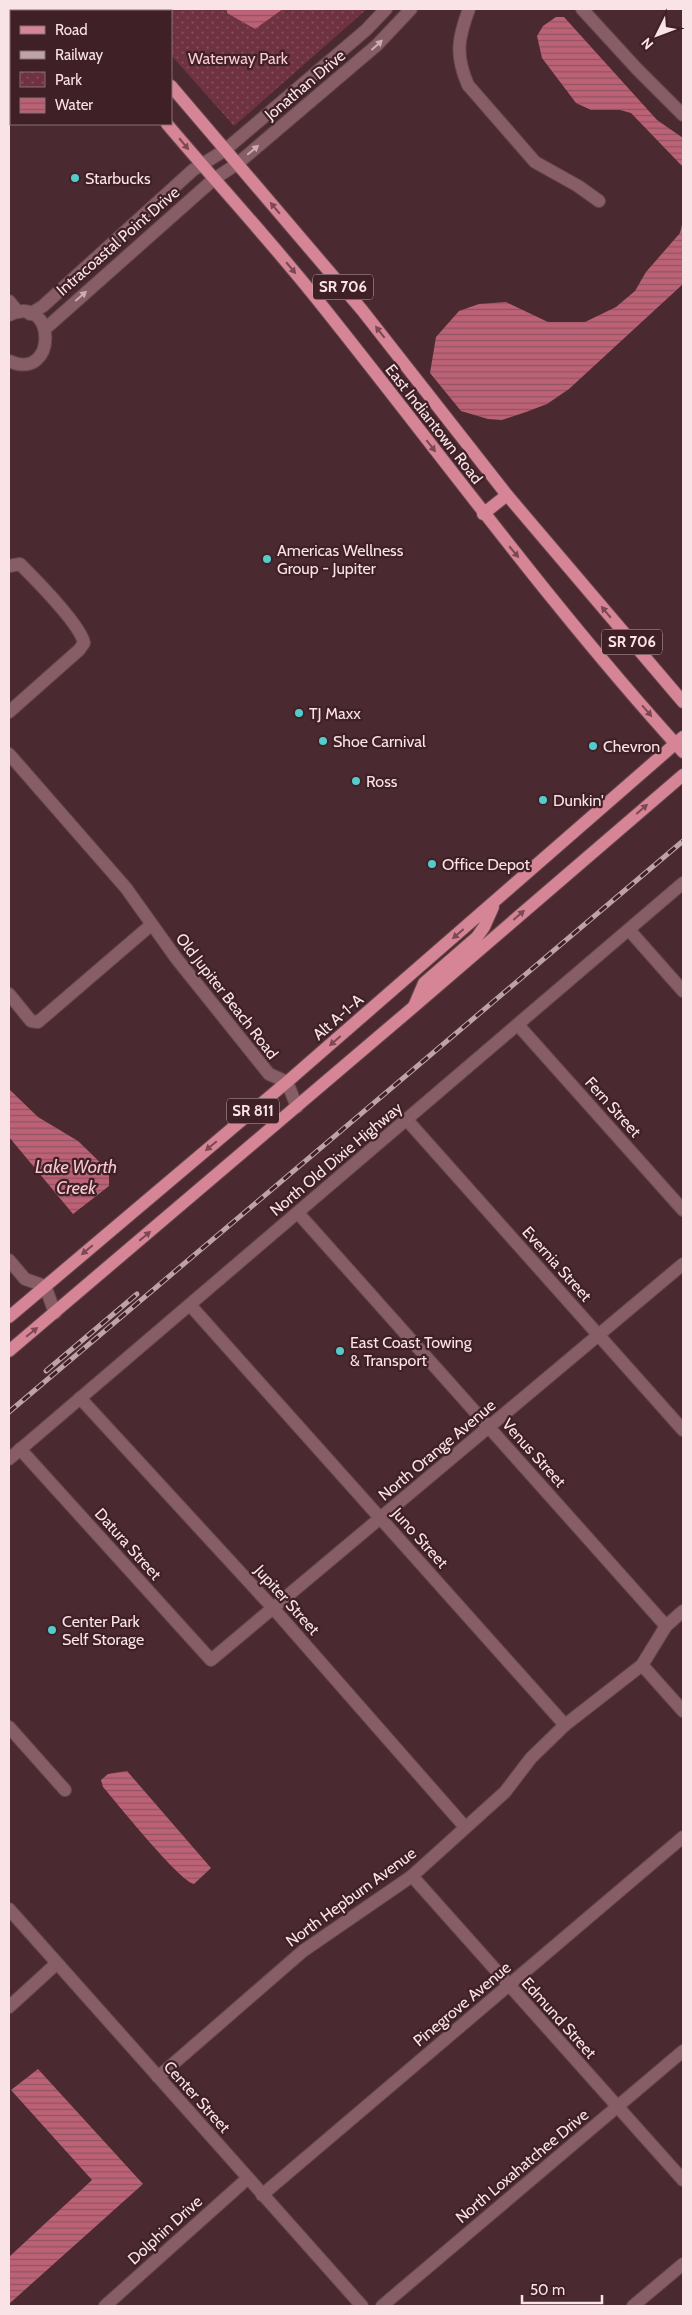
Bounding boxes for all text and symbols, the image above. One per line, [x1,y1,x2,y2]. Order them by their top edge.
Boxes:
legend [10,10,172,125]
north arrow [632,10,682,60]
text: Road [55,21,88,39]
text: N [637,34,657,53]
one-way arrow [371,39,383,51]
text: Railway [55,46,104,64]
street label: Jonathan Drive [260,46,349,125]
park label: Waterway Park [188,49,289,68]
text: Park [55,71,82,89]
text: Water [55,96,93,114]
one-way arrow [179,137,190,150]
one-way arrow [246,145,259,156]
place label: Starbucks [85,169,151,188]
marker: Starbucks [69,172,81,184]
street label: Intracoastal Point Drive [53,183,183,299]
one-way arrow [269,202,280,215]
one-way arrow [286,262,297,275]
road number: SR 706 [313,274,373,300]
one-way arrow [74,290,86,302]
one-way arrow [374,326,385,339]
street label: East Indiantown Road [381,360,487,488]
one-way arrow [426,439,436,453]
place label: Americas Wellness Group - Jupiter [277,541,404,578]
one-way arrow [508,545,520,557]
marker: Americas Wellness Group - Jupiter [261,553,273,565]
one-way arrow [601,605,612,618]
road number: SR 706 [602,630,662,654]
place label: TJ Maxx [309,704,361,723]
one-way arrow [641,704,652,717]
marker: TJ Maxx [293,707,305,719]
place label: Shoe Carnival [333,732,426,751]
marker: Shoe Carnival [317,735,329,747]
place label: Chevron [603,737,660,756]
marker: Chevron [587,740,599,752]
place label: Ross [366,772,398,791]
marker: Ross [350,775,362,787]
place label: Dunkin' [553,791,604,810]
marker: Dunkin' [537,794,549,806]
one-way arrow [636,803,648,815]
place label: Office Depot [442,855,530,874]
marker: Office Depot [426,858,438,870]
one-way arrow [513,910,526,921]
street label: Old Jupiter Beach Road [172,929,282,1063]
one-way arrow [452,929,465,940]
street label: Alt A-1-A [309,990,367,1044]
one-way arrow [330,1035,342,1047]
street label: Fern Street [581,1073,645,1142]
road number: SR 811 [227,1098,279,1124]
street label: North Old Dixie Highway [266,1098,406,1220]
one-way arrow [205,1140,218,1151]
water label: Lake Worth Creek [35,1156,117,1199]
street label: Evernia Street [518,1223,596,1306]
one-way arrow [139,1230,152,1241]
one-way arrow [81,1245,94,1256]
one-way arrow [25,1326,38,1337]
place label: East Coast Towing & Transport [350,1333,473,1370]
marker: East Coast Towing & Transport [334,1345,346,1357]
street label: North Orange Avenue [375,1396,499,1504]
street label: Venus Street [498,1415,570,1492]
street label: Juno Street [387,1503,452,1573]
street label: Datura Street [91,1504,166,1584]
street label: Jupiter Street [250,1560,324,1639]
place label: Center Park Self Storage [62,1612,144,1649]
marker: Center Park Self Storage [46,1624,58,1636]
street label: North Hepburn Avenue [282,1843,420,1951]
street label: Pinegrove Avenue [409,1958,515,2050]
street label: Edmund Street [518,1974,601,2063]
street label: Center Street [160,2057,235,2137]
street label: North Loxahatchee Drive [452,2105,592,2227]
street label: Dolphin Drive [124,2192,206,2268]
scale bar [522,2272,602,2304]
text: 50 m [530,2281,565,2299]

